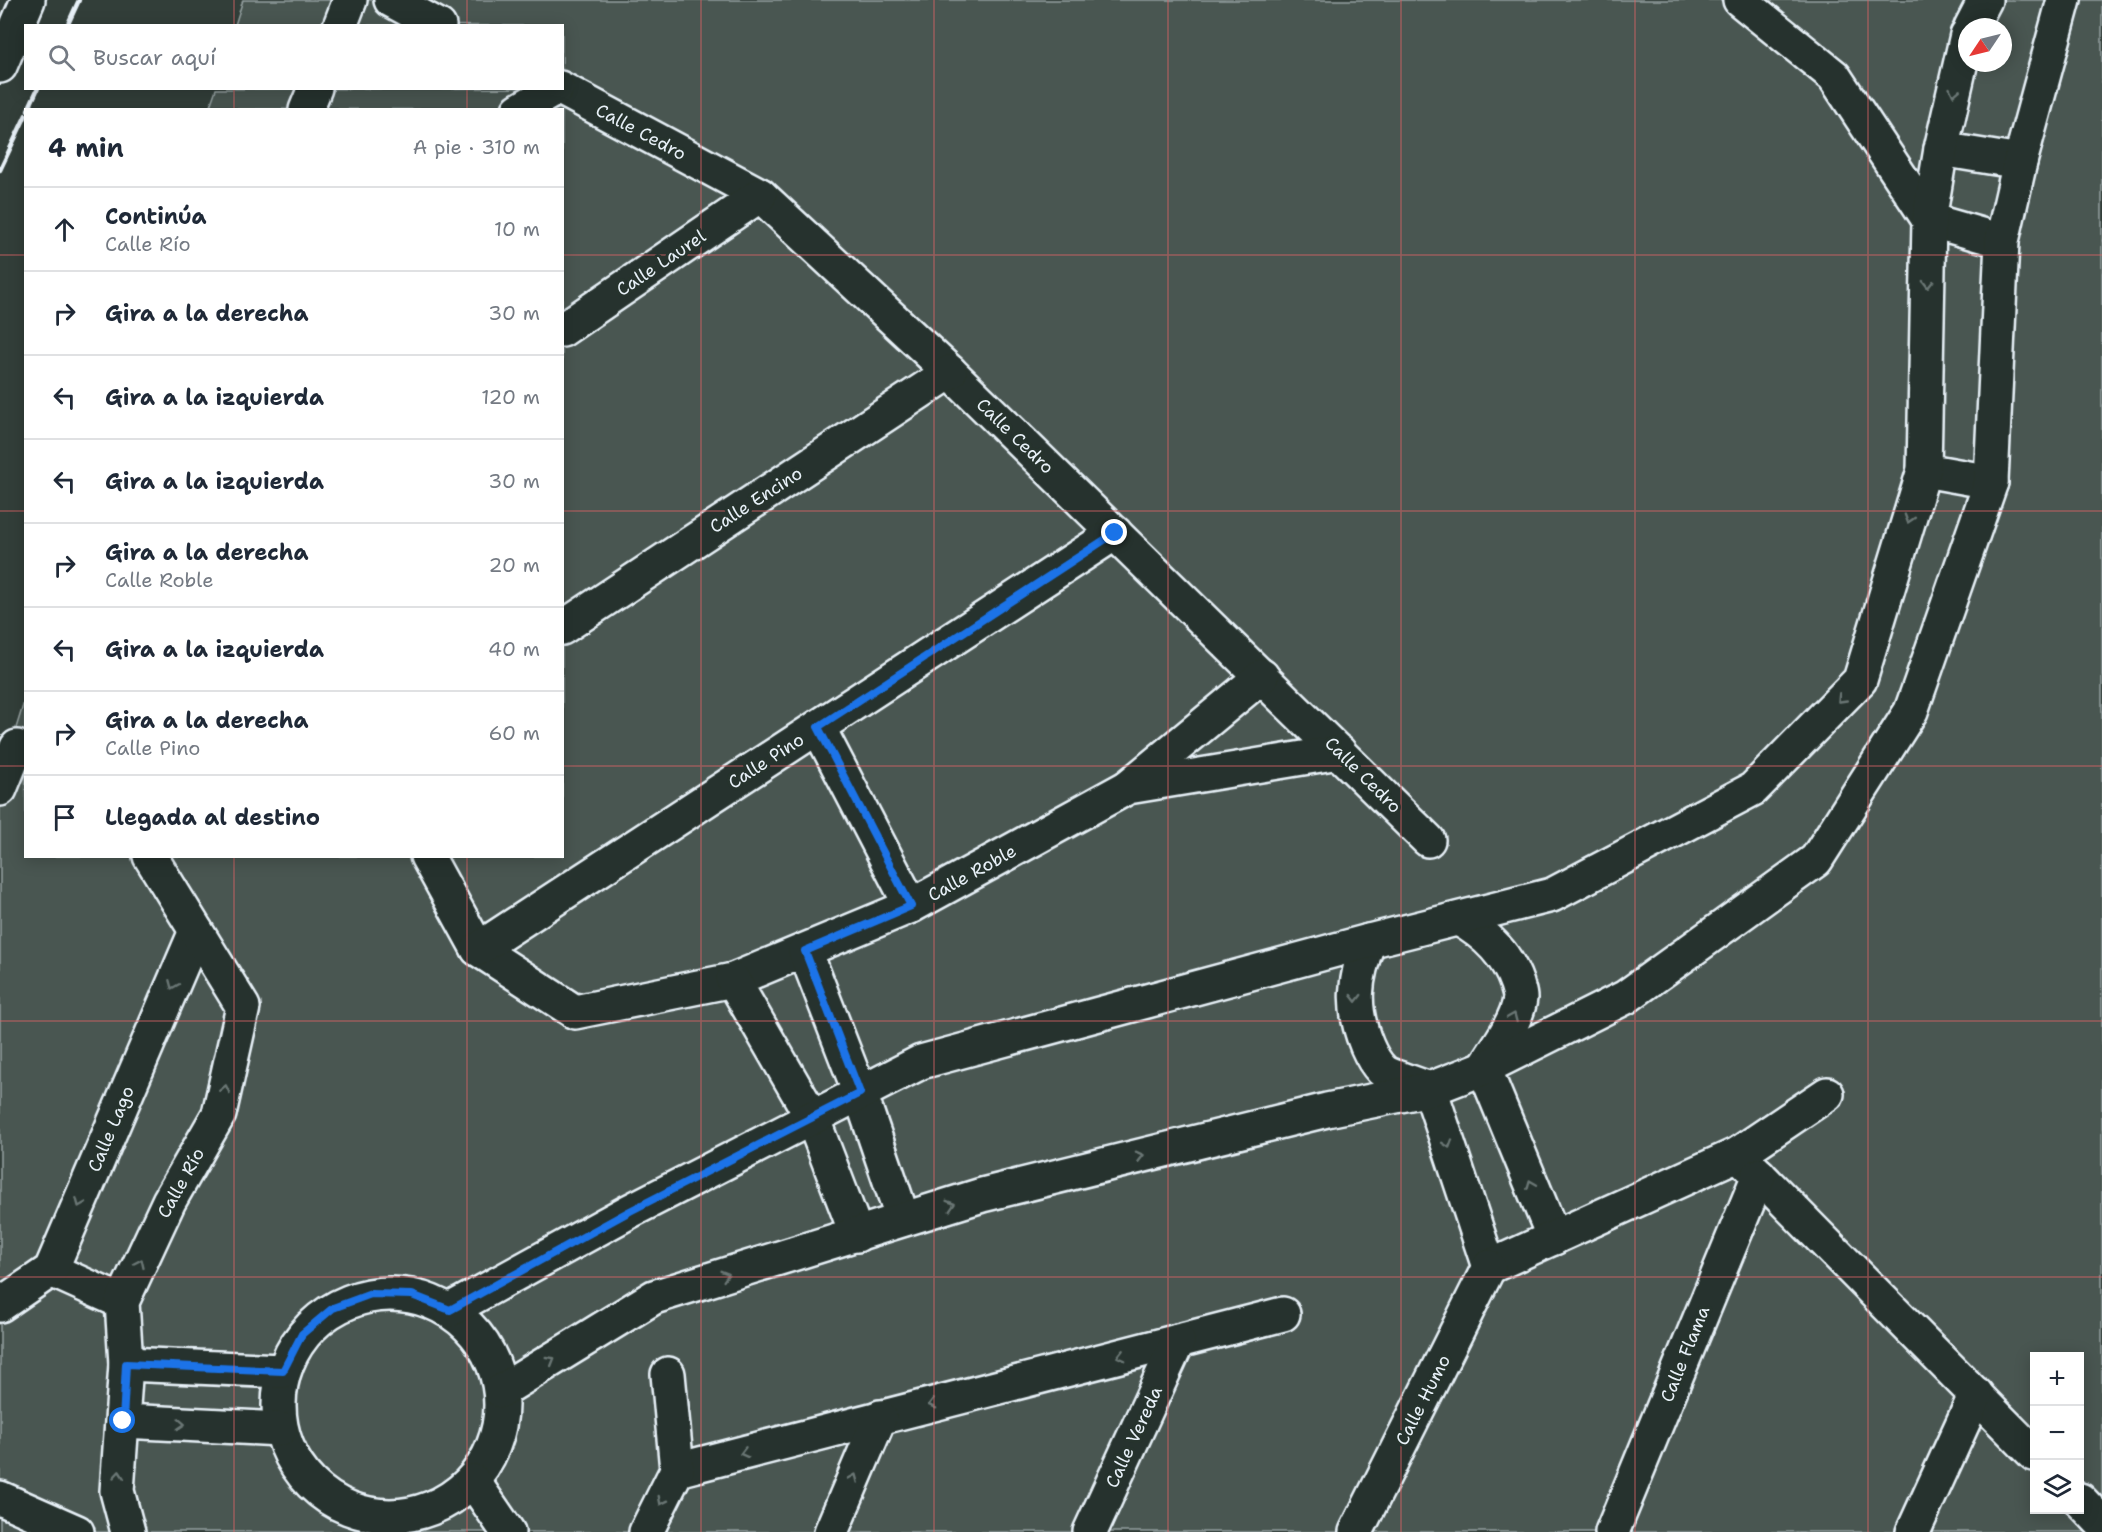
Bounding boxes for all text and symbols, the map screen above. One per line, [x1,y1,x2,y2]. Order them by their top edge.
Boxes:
north arrow [1958,18,2012,72]
search box [24,24,564,90]
icon: search [45,41,78,74]
text: Buscar aquí [93,43,216,72]
one-way arrow [1948,86,1961,96]
street label: Calle Cedro [592,98,690,166]
text: 4 min [48,130,124,165]
text: A pie · 310 m [413,134,540,160]
text: Continúa [105,202,207,231]
icon: ahead [48,213,81,246]
text: 10 m [494,216,540,242]
street label: Calle Laurel [612,224,711,302]
text: Calle Río [105,231,191,257]
one-way arrow [1922,280,1934,289]
icon: right [48,297,81,330]
text: Gira a la derecha [105,299,309,328]
text: 30 m [488,300,540,326]
icon: left [48,381,81,414]
text: Gira a la izquierda [105,383,324,412]
text: 120 m [481,384,540,410]
street label: Calle Cedro [971,393,1059,479]
street label: Calle Encino [705,461,807,539]
icon: left [48,465,81,498]
text: Gira a la izquierda [105,467,324,496]
text: 30 m [488,468,540,494]
one-way arrow [1904,513,1916,524]
route end [1101,519,1127,545]
text: Gira a la derecha [105,538,309,567]
icon: right [48,549,81,582]
text: 20 m [489,552,540,578]
text: Calle Roble [105,567,214,593]
icon: left [48,633,81,666]
text: Gira a la izquierda [105,635,324,664]
text: 40 m [488,636,540,662]
one-way arrow [1837,692,1848,702]
text: Gira a la derecha [105,706,309,735]
icon: right [48,717,81,750]
text: 60 m [488,720,540,746]
street label: Calle Pino [723,728,809,794]
street label: Calle Cedro [1319,731,1407,819]
text: Calle Pino [105,735,200,761]
icon: arrive [48,801,81,834]
text: Llegada al destino [105,803,320,832]
street label: Calle Roble [923,839,1021,907]
one-way arrow [168,979,180,990]
one-way arrow [1350,993,1362,1002]
one-way arrow [1506,1013,1518,1024]
street label: Calle Lago [82,1082,140,1176]
one-way arrow [218,1084,231,1094]
one-way arrow [1441,1138,1453,1149]
street label: Calle Río [152,1144,210,1222]
one-way arrow [1135,1151,1145,1164]
one-way arrow [1526,1179,1538,1190]
one-way arrow [75,1197,87,1208]
one-way arrow [945,1200,956,1212]
one-way arrow [132,1259,144,1270]
one-way arrow [719,1270,730,1283]
street label: Calle Flama [1655,1302,1715,1406]
one-way arrow [1117,1348,1127,1361]
street label: Calle Humo [1390,1351,1456,1449]
map controls [2030,1352,2084,1514]
button: + [2030,1352,2084,1406]
one-way arrow [545,1356,555,1368]
street label: Calle Vereda [1100,1382,1168,1492]
one-way arrow [928,1397,938,1409]
button: − [2030,1406,2084,1460]
route start [109,1407,135,1433]
one-way arrow [177,1417,186,1430]
one-way arrow [739,1446,750,1458]
button: layers [2030,1460,2084,1514]
one-way arrow [112,1470,125,1479]
one-way arrow [847,1474,859,1485]
one-way arrow [657,1495,669,1506]

